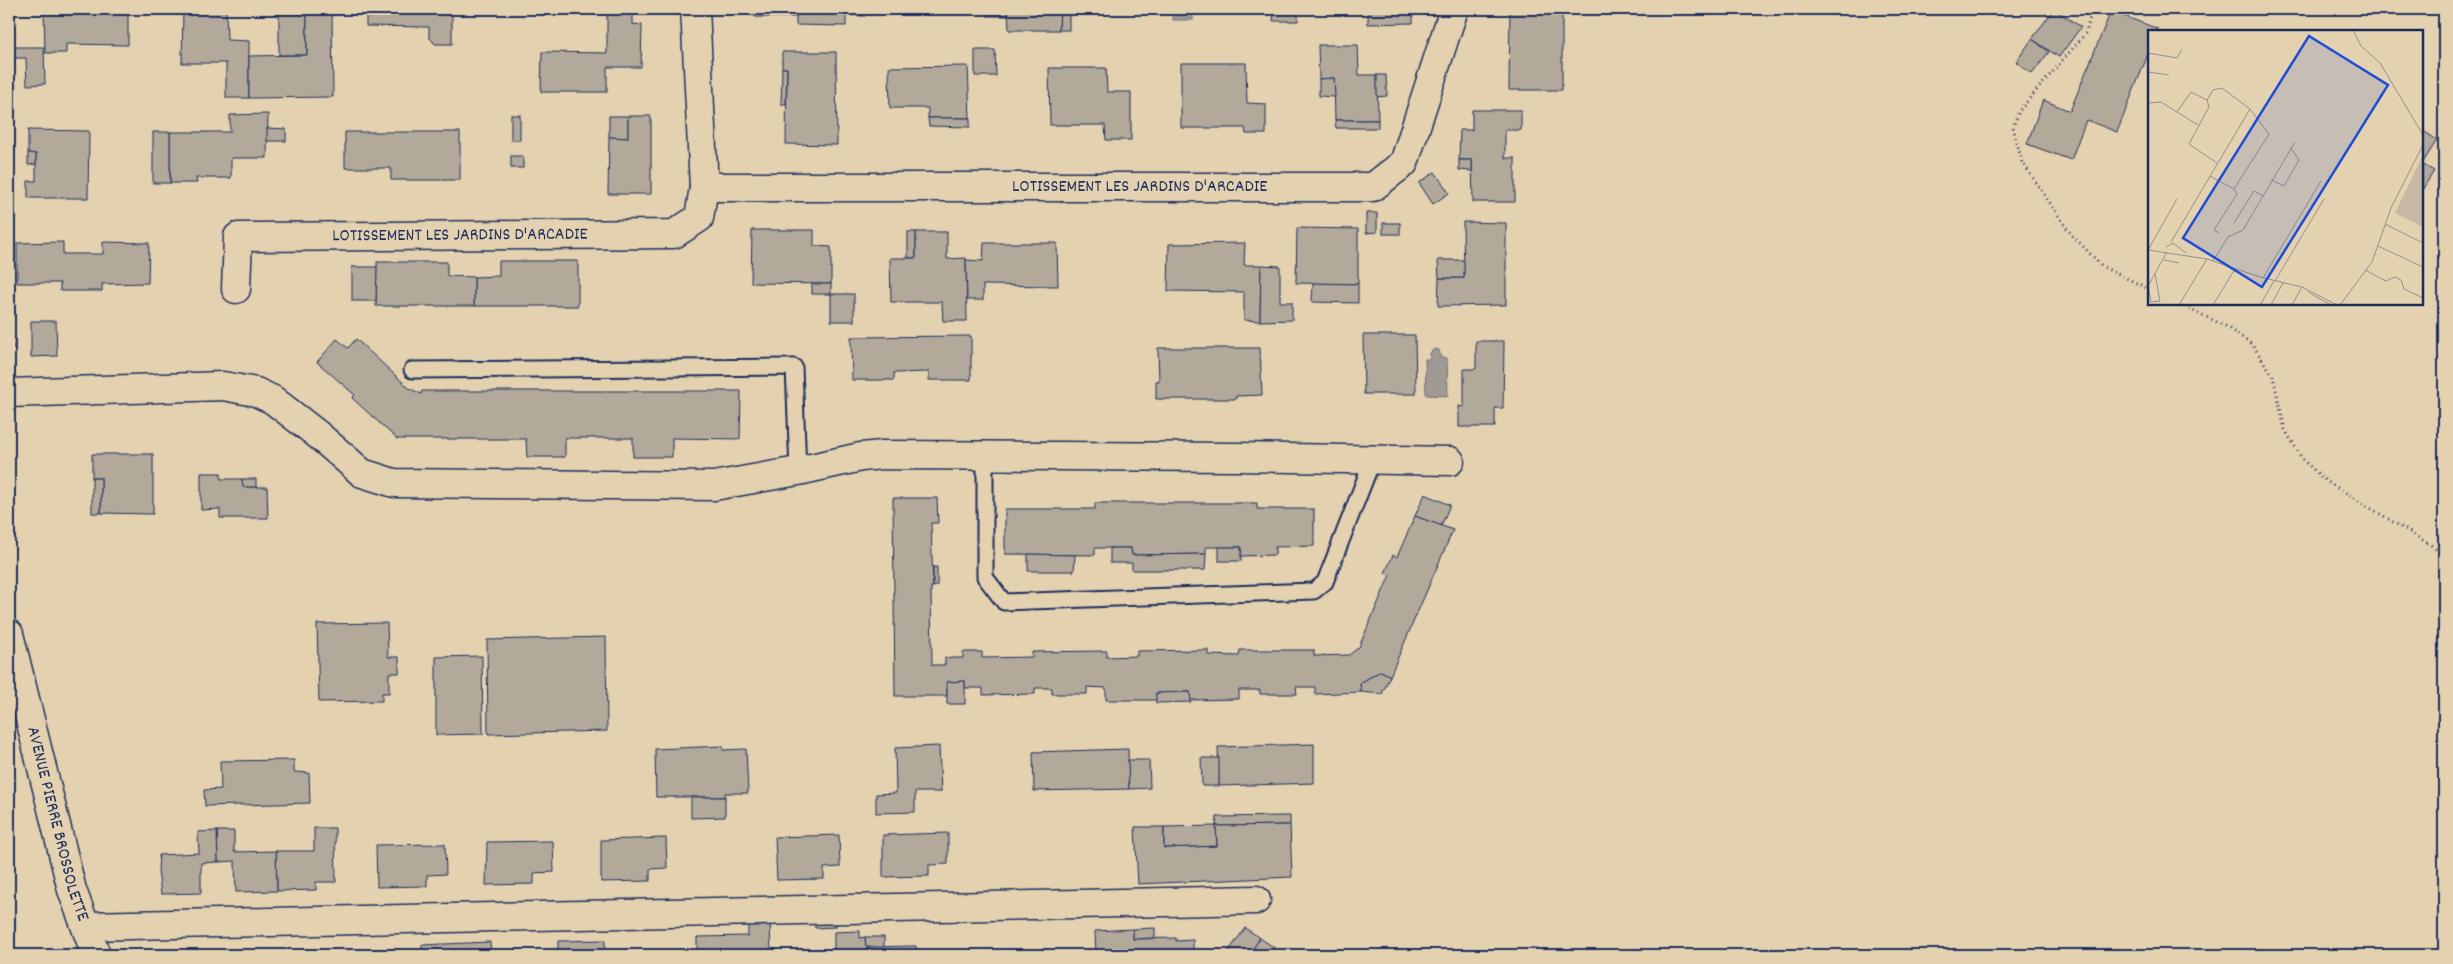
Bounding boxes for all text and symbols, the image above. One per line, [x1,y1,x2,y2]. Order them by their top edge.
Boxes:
inset map [2148,30,2423,305]
street label: LOTISSEMENT LES JARDINS D'ARCADIE [1012,175,1268,200]
street label: LOTISSEMENT LES JARDINS D'ARCADIE [332,222,588,249]
street label: AVENUE PIERRE BROSSOLETTE [20,724,95,925]

